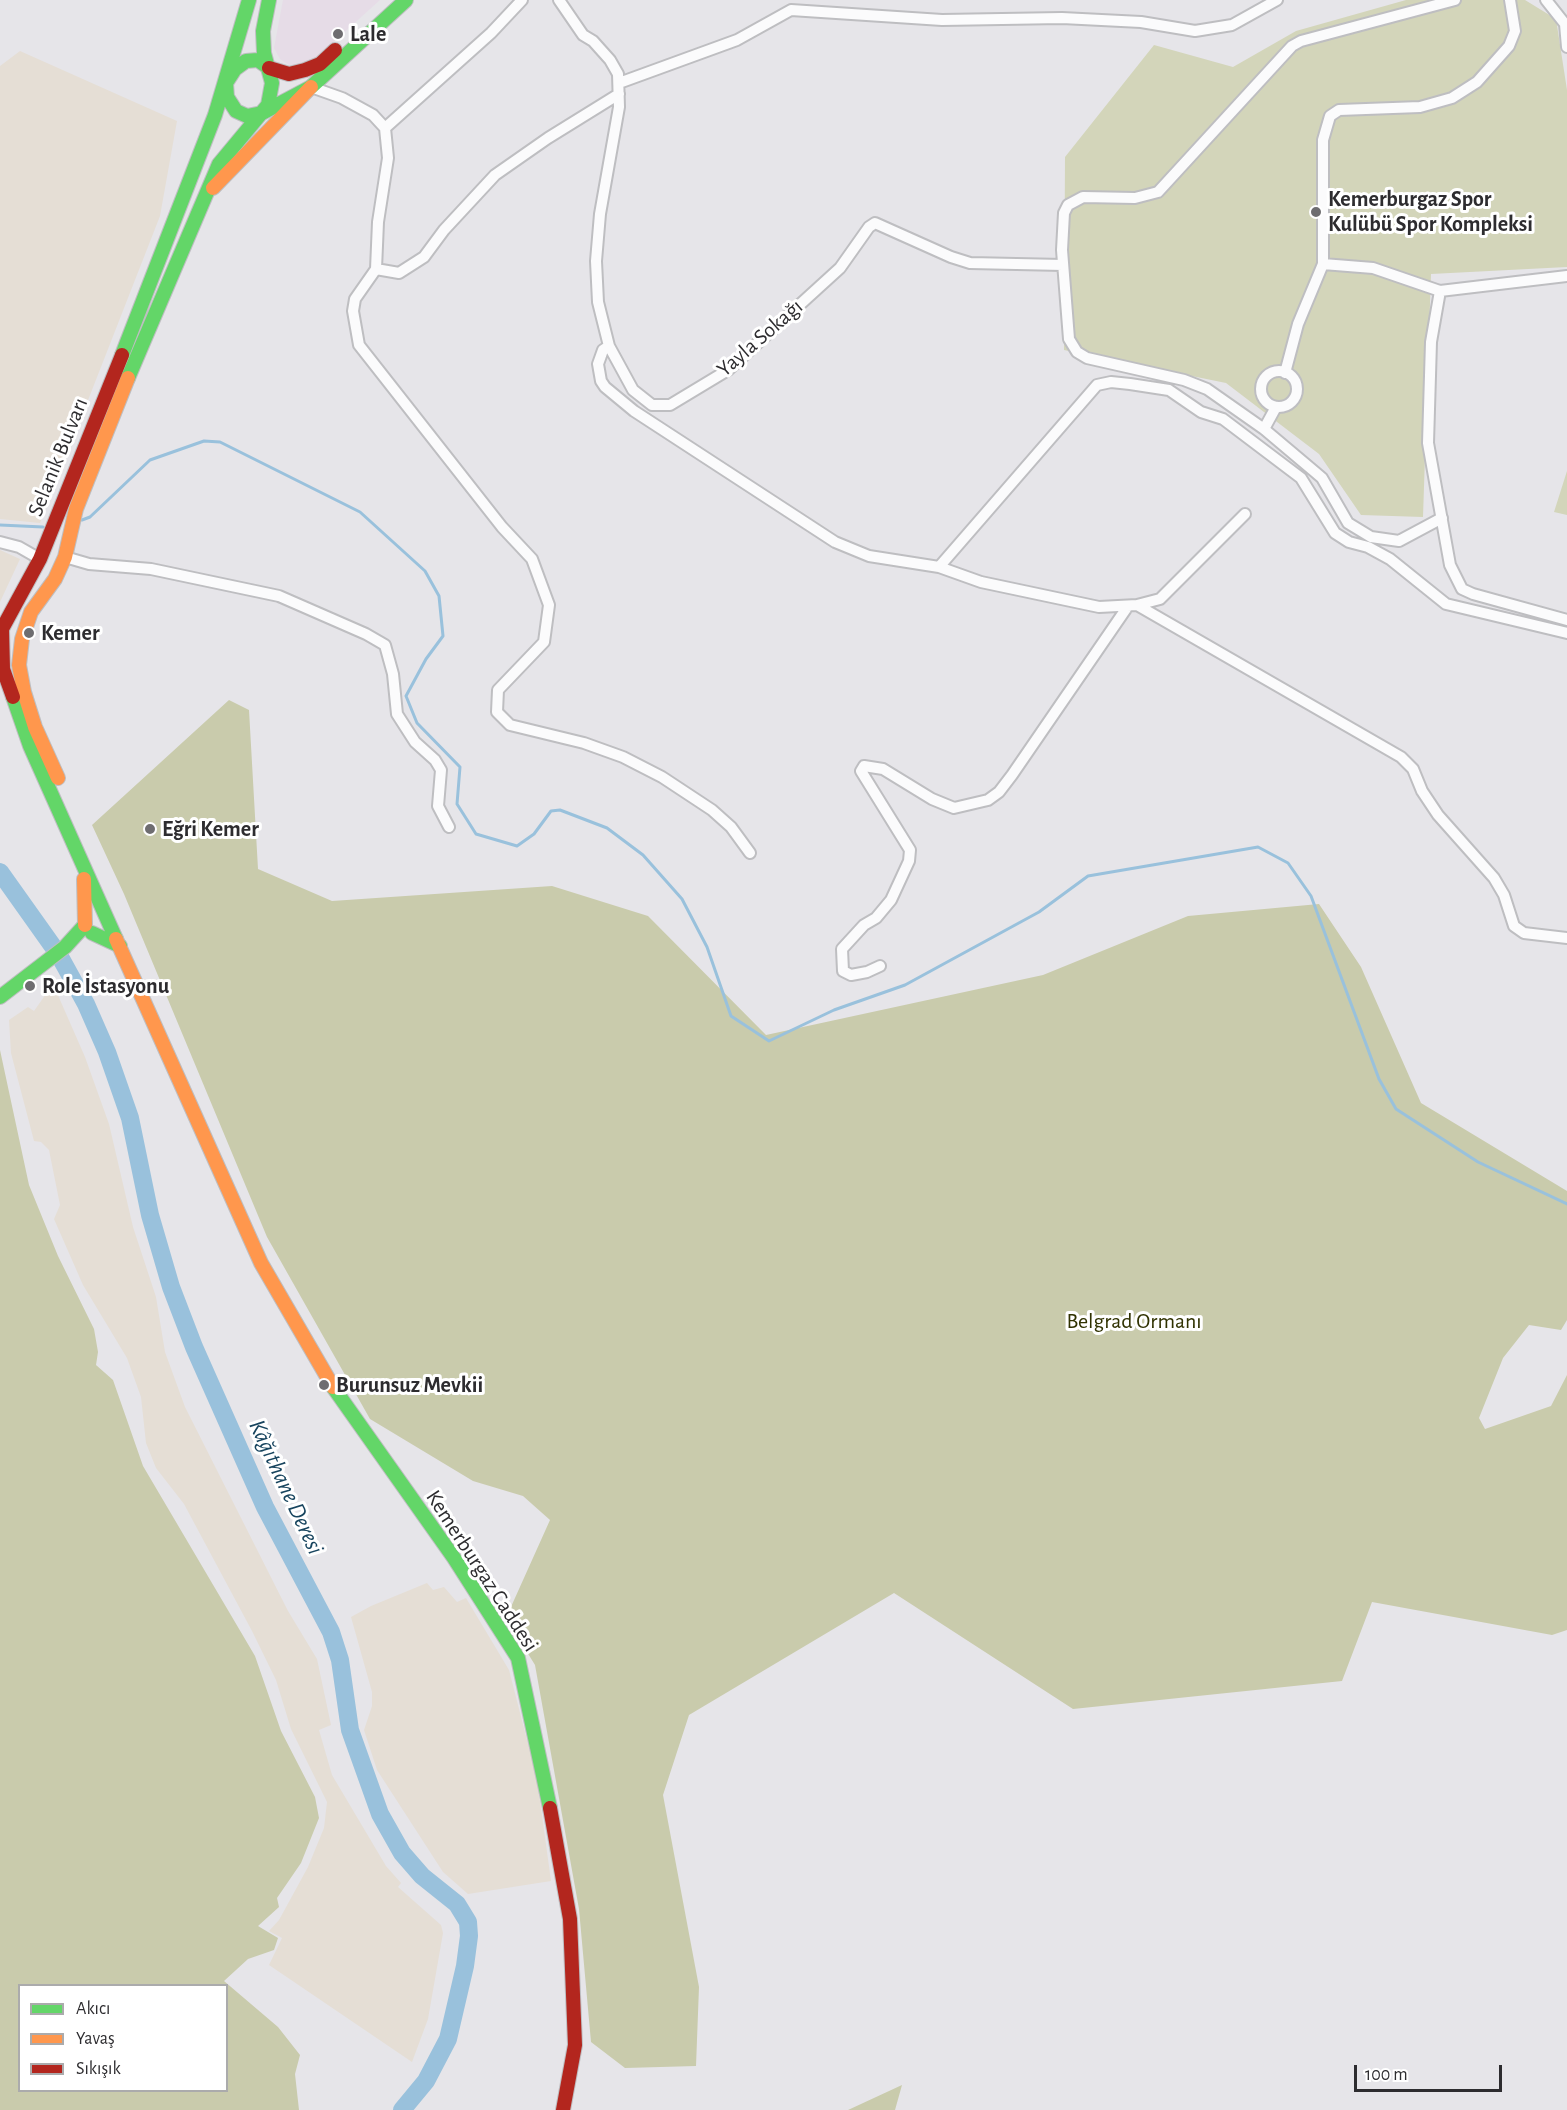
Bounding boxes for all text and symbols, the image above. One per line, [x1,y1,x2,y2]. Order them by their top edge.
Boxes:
place label: Lale [350,21,386,47]
marker: Lale [331,27,345,41]
place label: Kemerburgaz Spor Kulübü Spor Kompleksi [1328,186,1533,237]
marker: Kemerburgaz Spor Kulübü Spor Kompleksi [1309,205,1323,219]
street label: Yayla Sokağı [712,294,808,382]
street label: Selanik Bulvarı [22,394,94,520]
place label: Kemer [41,620,100,646]
marker: Kemer [22,626,36,640]
place label: Eğri Kemer [162,816,259,842]
marker: Eğri Kemer [143,822,157,836]
place label: Role İstasyonu [42,973,169,999]
marker: Role İstasyonu [23,979,37,993]
park label: Belgrad Ormanı [1066,1308,1202,1334]
place label: Burunsuz Mevkii [336,1372,483,1398]
marker: Burunsuz Mevkii [317,1378,331,1392]
water label: Kâğıthane Deresi [242,1415,330,1559]
street label: Kemerburgaz Caddesi [420,1485,544,1657]
legend [18,1984,228,2092]
text: Akıcı [76,2000,110,2018]
text: Yavaş [76,2030,115,2048]
scale bar [1357,2053,1506,2091]
text: Sıkışık [76,2060,121,2078]
text: 100 m [1365,2066,1408,2084]

